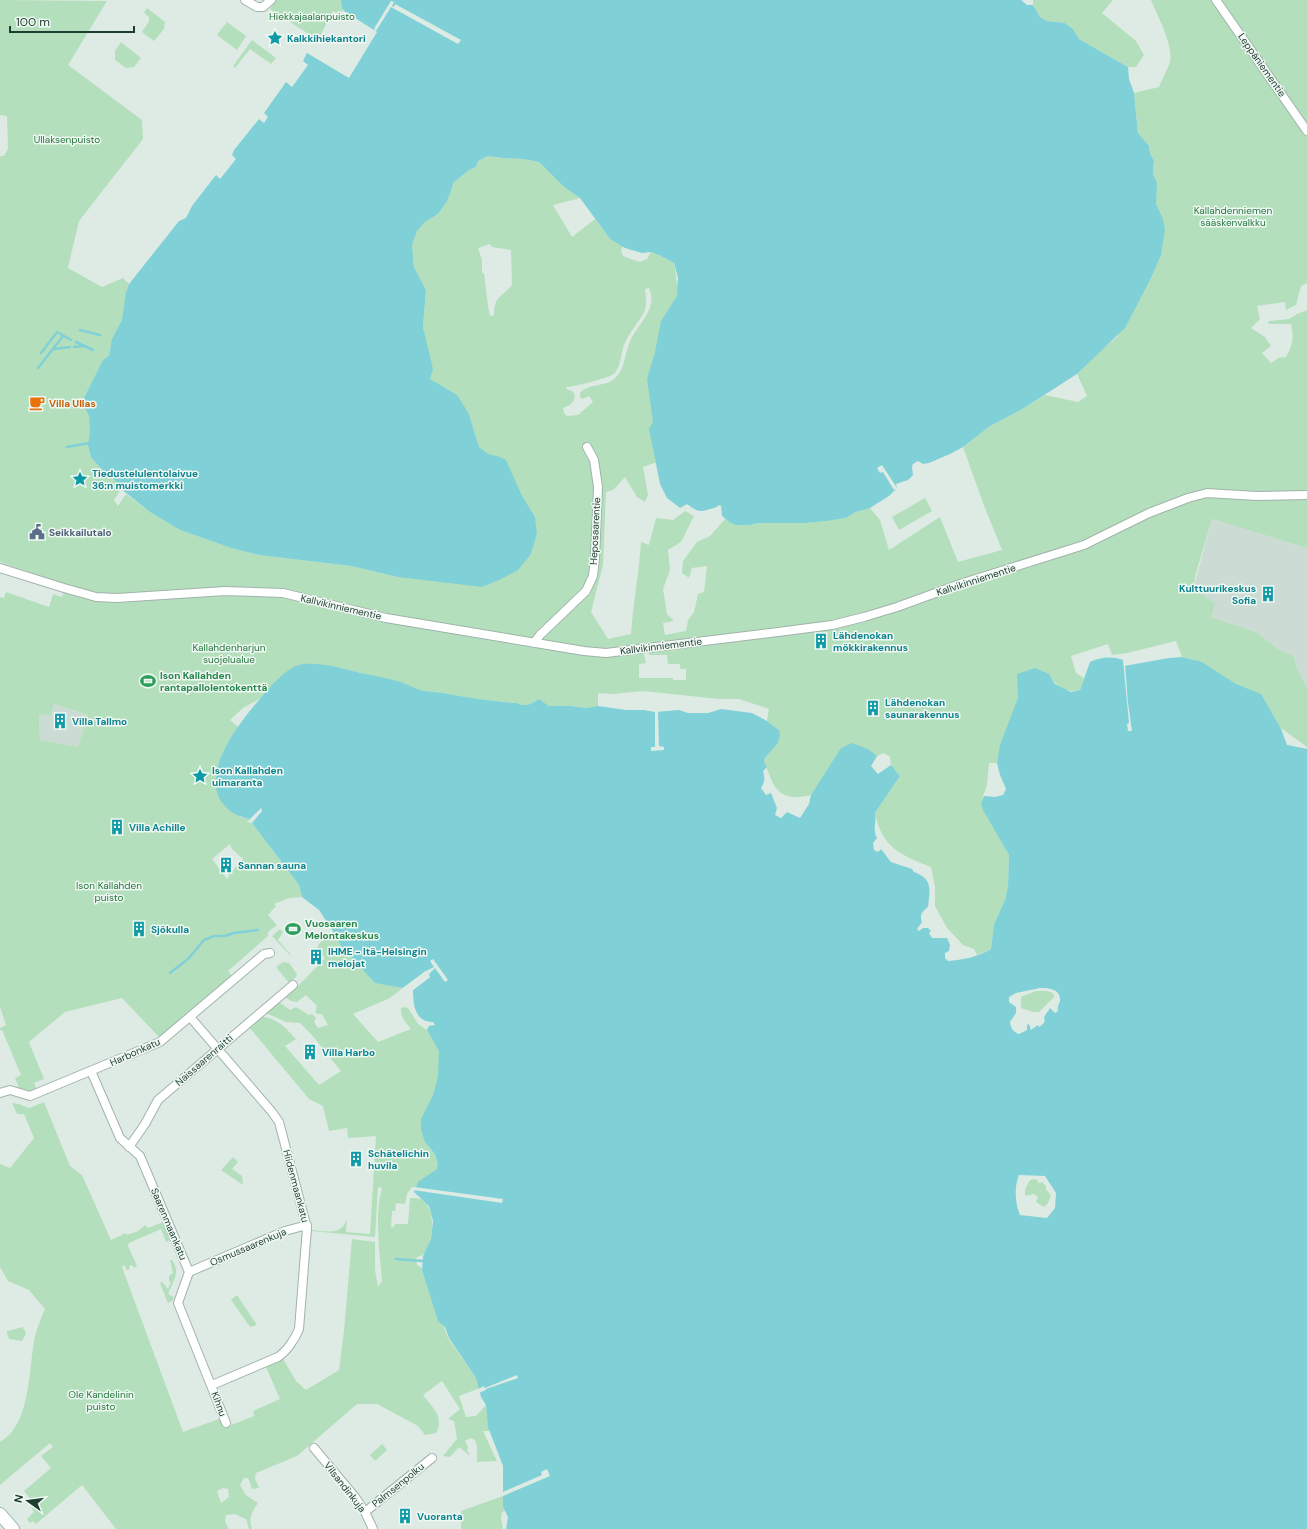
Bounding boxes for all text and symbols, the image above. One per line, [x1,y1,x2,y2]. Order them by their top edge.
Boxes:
scale bar [10,8,134,34]
park label: Hiekkajaalanpuisto [269,10,355,23]
text: 100 m [16,14,50,30]
place icon: Kalkkihiekantori [266,29,284,47]
street label: Leppäniementie [1235,31,1289,100]
place label: Kalkkihiekantori [287,32,366,45]
park label: Ullaksenpuisto [34,133,100,146]
park label: Kallahdenniemen sääskenvalkku [1194,204,1273,229]
cafe icon: Villa Ullas [28,394,46,412]
place label: Villa Ullas [49,397,96,410]
place label: Tiedustelulentolaivue 36:n muistomerkki [92,467,198,492]
place icon: Tiedustelulentolaivue 36:n muistomerkki [71,470,89,488]
street label: Heposaarentie [587,497,603,565]
public building icon: Seikkailutalo [28,523,46,541]
place label: Seikkailutalo [49,526,112,539]
street label: Kallvikinniementie [935,561,1018,599]
place label: Kulttuurikeskus Sofia [1179,582,1256,607]
building icon: Kulttuurikeskus Sofia [1259,585,1277,603]
street label: Kallvikinniementie [299,591,383,623]
place label: Lähdenokan mökkirakennus [833,629,908,654]
building icon: Lähdenokan mökkirakennus [812,632,830,650]
street label: Kallvikinniementie [619,634,703,657]
park label: Kallahdenharjun suojelualue [192,641,266,666]
place label: Ison Kallahden rantapallolentokenttä [160,669,268,694]
sports icon: Ison Kallahden rantapallolentokenttä [139,672,157,690]
place label: Lähdenokan saunarakennus [885,696,960,721]
building icon: Lähdenokan saunarakennus [864,699,882,717]
building icon: Villa Tallmo [51,712,69,730]
place label: Villa Tallmo [72,715,127,728]
place label: Ison Kallahden uimaranta [212,764,283,789]
place icon: Ison Kallahden uimaranta [191,767,209,785]
building icon: Villa Achille [108,818,126,836]
place label: Villa Achille [129,821,186,834]
building icon: Sannan sauna [217,856,235,874]
place label: Sannan sauna [238,859,306,872]
park label: Ison Kallahden puisto [76,879,142,904]
place label: Vuosaaren Melontakeskus [305,917,379,942]
building icon: Sjökulla [130,920,148,938]
sports icon: Vuosaaren Melontakeskus [284,920,302,938]
place label: Sjökulla [151,923,189,936]
place label: IHME - Itä-Helsingin melojat [328,945,427,970]
building icon: IHME - Itä-Helsingin melojat [307,948,325,966]
street label: Naissaarenraitti [172,1031,236,1089]
street label: Harbonkatu [108,1035,162,1069]
building icon: Villa Harbo [301,1043,319,1061]
place label: Villa Harbo [322,1046,375,1059]
place label: Schätelichin huvila [368,1147,429,1172]
street label: Hiidenmaankatu [280,1148,312,1224]
building icon: Schätelichin huvila [347,1150,365,1168]
street label: Saarenmaankatu [148,1186,190,1262]
street label: Osmussaarenkuja [208,1225,288,1269]
park label: Ole Kandelinin puisto [68,1388,134,1413]
street label: Kihnu [209,1390,230,1418]
street label: Vilsandinkuja [321,1459,369,1515]
street label: Palmsenpolku [369,1460,427,1510]
north arrow [8,1481,48,1521]
text: N [11,1493,26,1504]
building icon: Vuoranta [396,1507,414,1525]
place label: Vuoranta [417,1510,463,1523]

